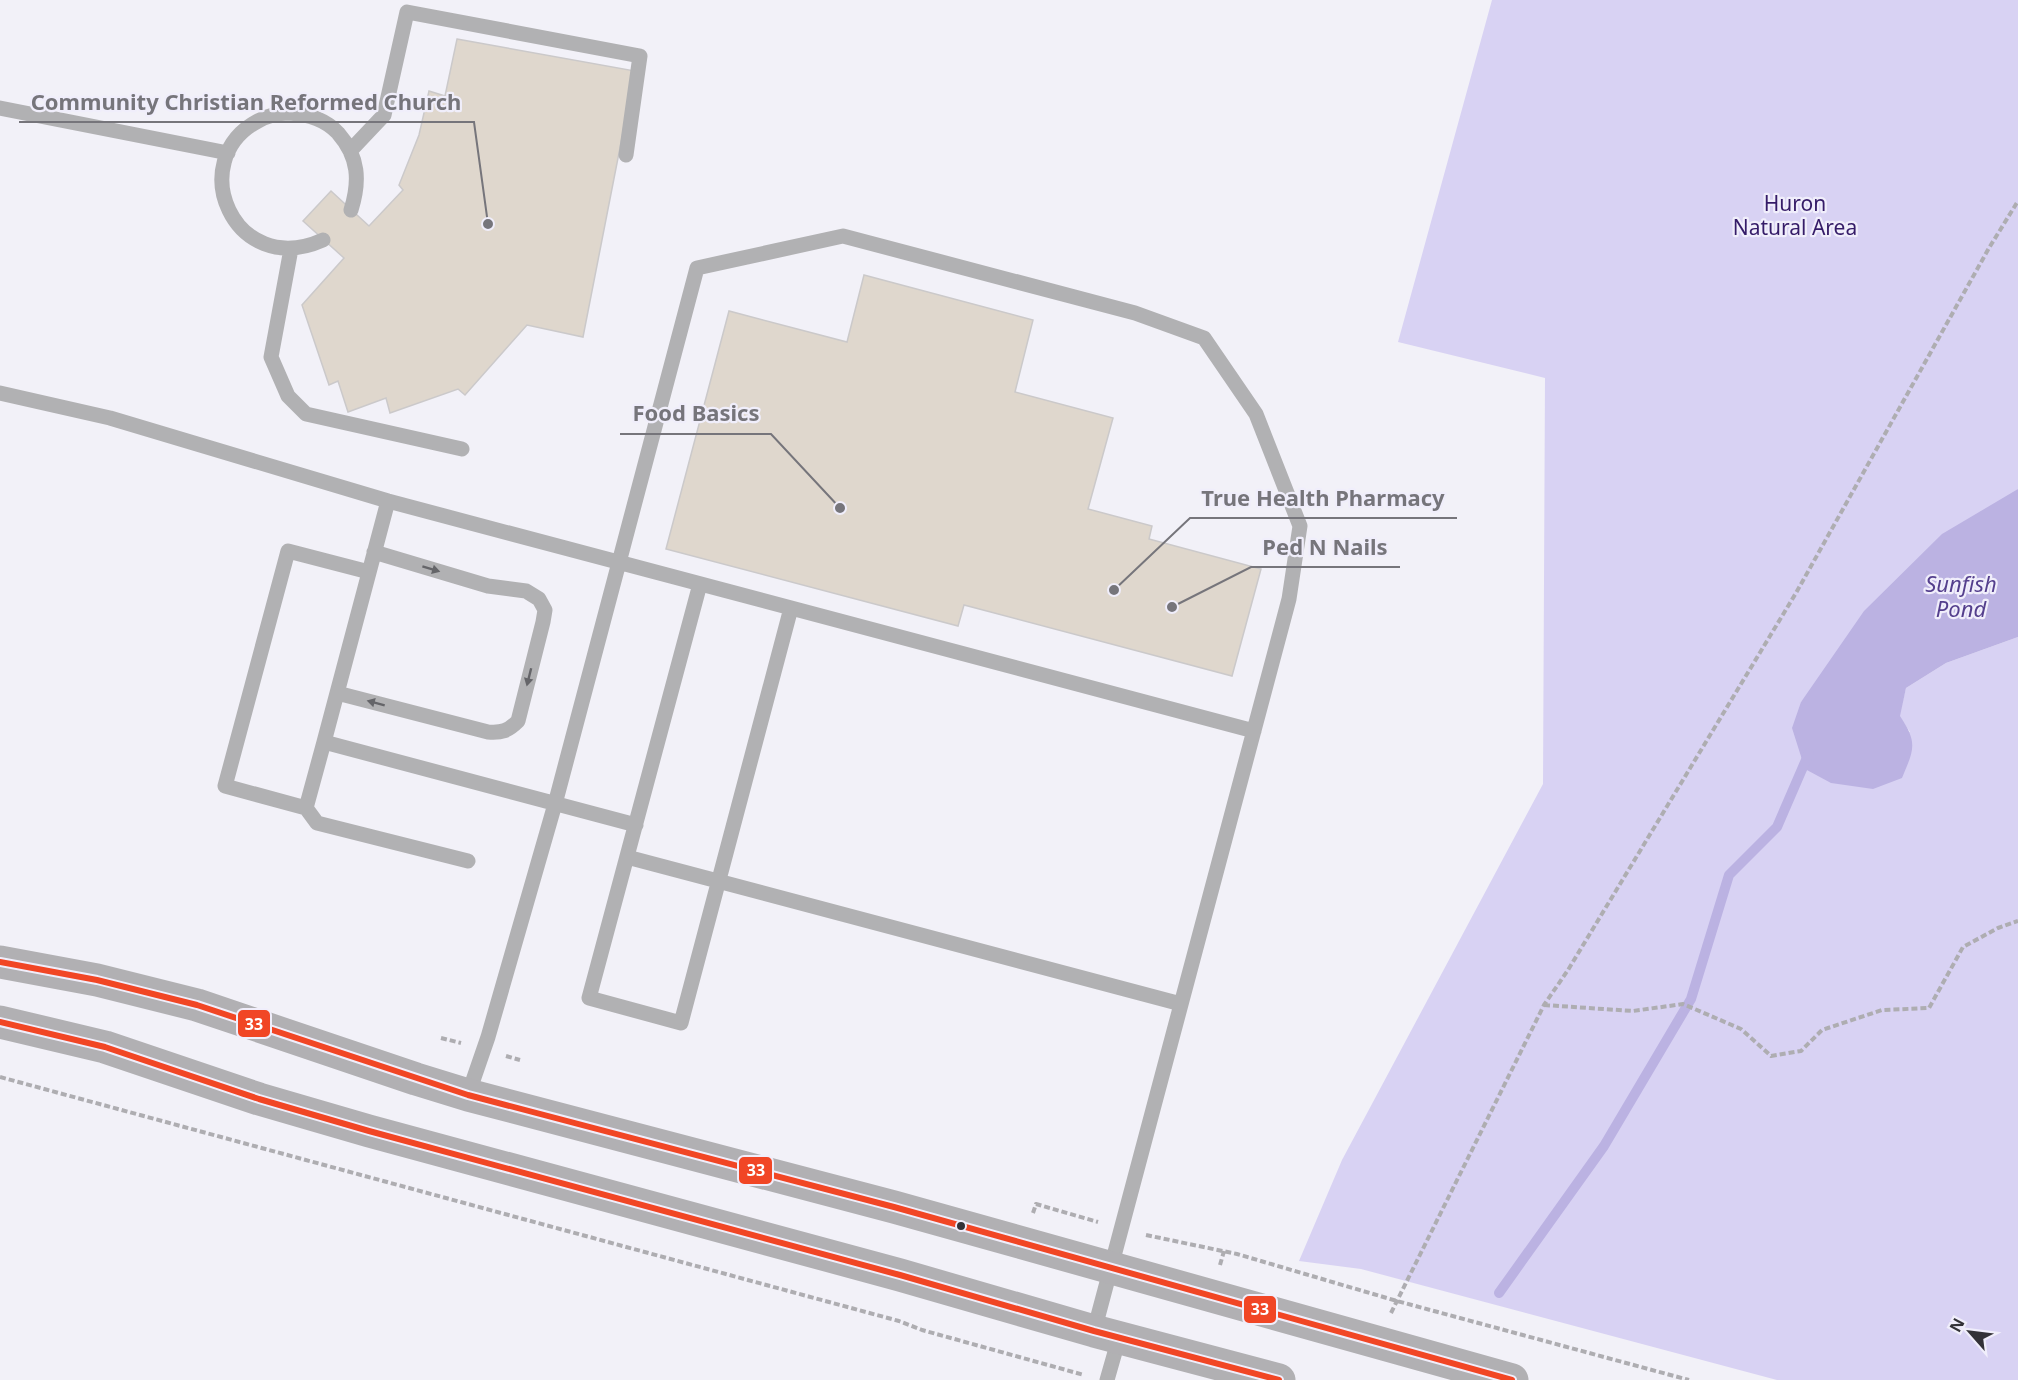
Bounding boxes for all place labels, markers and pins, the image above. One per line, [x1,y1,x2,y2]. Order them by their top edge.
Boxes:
callout: Community Christian Reformed Church [19,82,474,122]
callout: Food Basics [620,394,771,434]
callout: True Health Pharmacy [1190,478,1457,518]
callout: Ped N Nails [1251,527,1400,567]
unlabelled marker [955,1220,967,1232]

